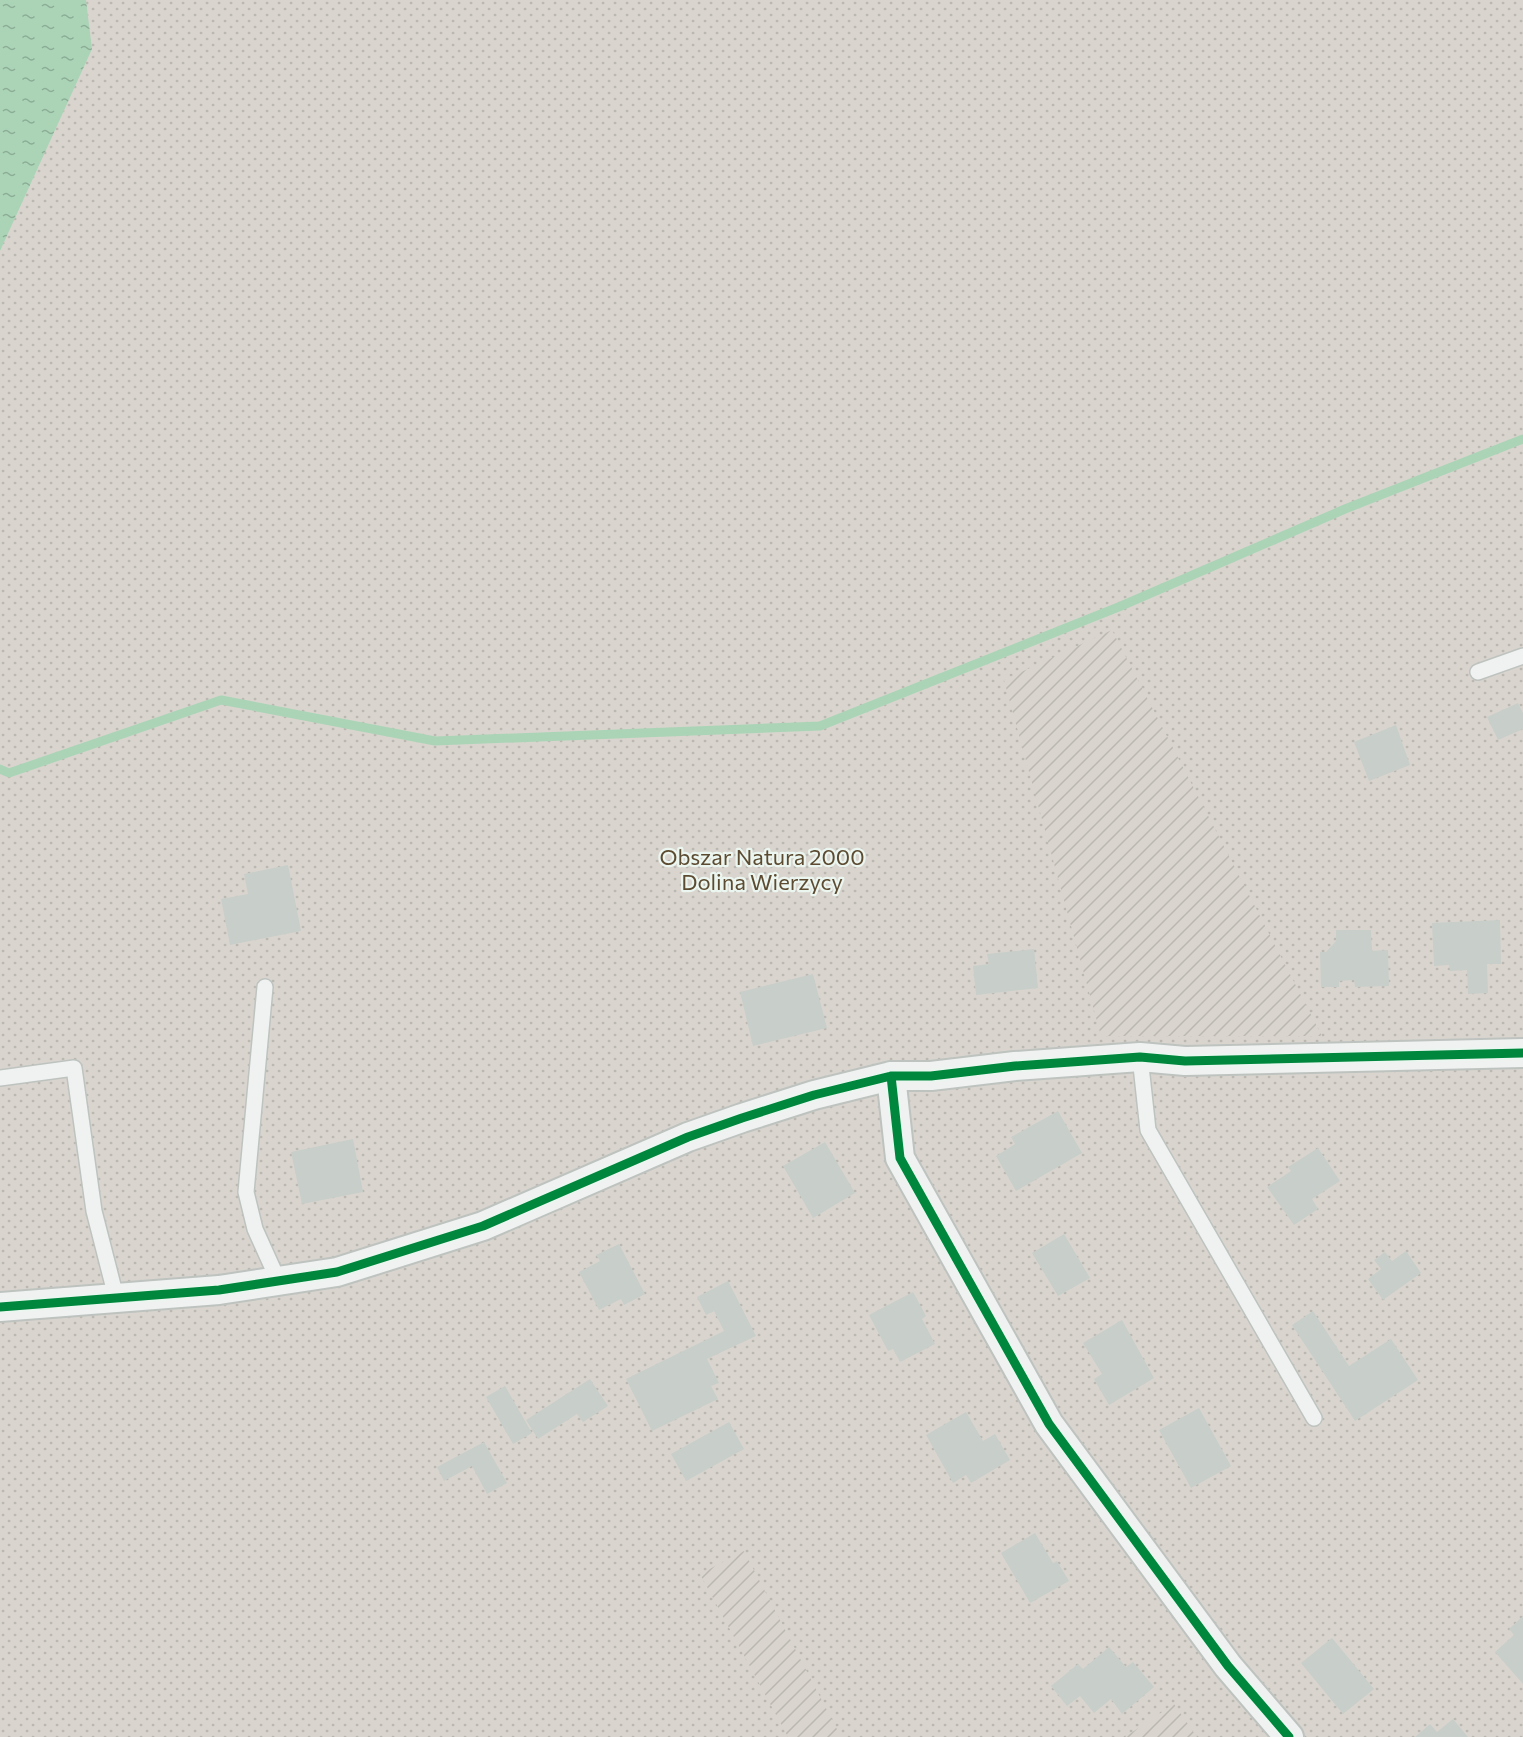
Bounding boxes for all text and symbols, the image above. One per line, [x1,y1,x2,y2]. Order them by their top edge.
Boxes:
park label: Obszar Natura 2000 Dolina Wierzycy [659,843,865,895]

